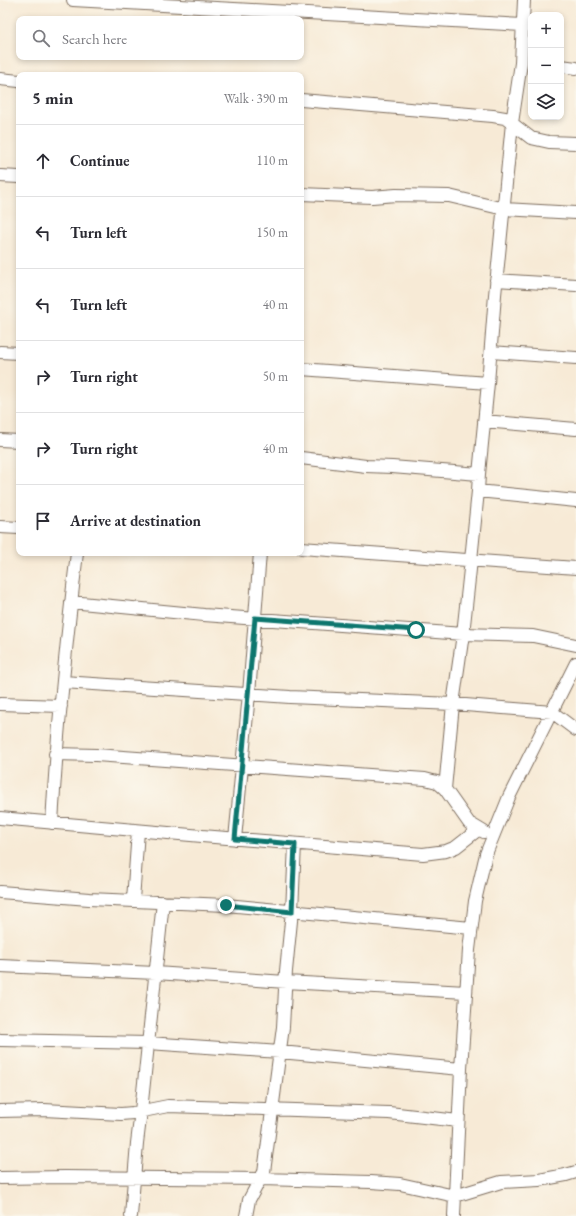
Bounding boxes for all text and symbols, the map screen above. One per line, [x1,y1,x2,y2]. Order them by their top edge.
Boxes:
map controls [528,12,564,120]
button: + [528,12,564,48]
search box [16,16,304,60]
icon: search [30,27,52,49]
text: Search here [62,29,127,48]
button: − [528,48,564,84]
button: layers [528,84,564,120]
text: 5 min [32,87,73,109]
text: Walk · 390 m [224,90,288,107]
icon: ahead [32,150,54,172]
text: Continue [70,151,130,170]
text: 110 m [257,152,288,169]
icon: left [32,222,54,244]
text: Turn left [70,223,127,242]
text: 150 m [257,224,288,241]
icon: left [32,294,54,316]
text: Turn left [70,295,127,314]
text: 40 m [263,296,288,313]
icon: right [32,366,54,388]
text: Turn right [70,367,138,386]
text: 50 m [263,368,288,385]
icon: right [32,438,54,460]
text: Turn right [70,439,138,458]
text: 40 m [263,440,288,457]
icon: arrive [32,510,54,532]
text: Arrive at destination [70,511,201,530]
route start [407,621,425,639]
route end [217,896,235,914]

